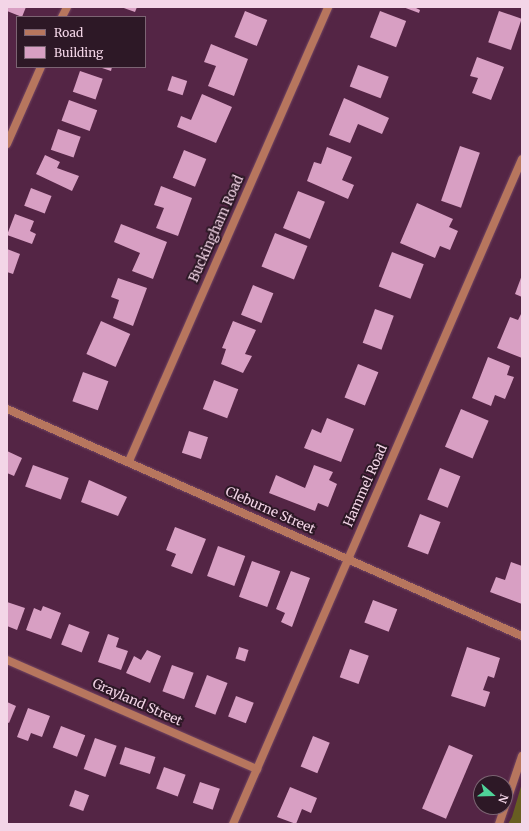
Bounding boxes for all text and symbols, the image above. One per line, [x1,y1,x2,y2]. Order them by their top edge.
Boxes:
legend [16,16,146,68]
text: Road [54,25,83,40]
text: Building [54,45,103,60]
street label: Buckingham Road [186,173,248,285]
street label: Hammel Road [341,442,391,530]
street label: Cleburne Street [223,484,317,538]
street label: Grayland Street [90,676,184,730]
north arrow [473,775,513,815]
text: N [495,792,511,805]

